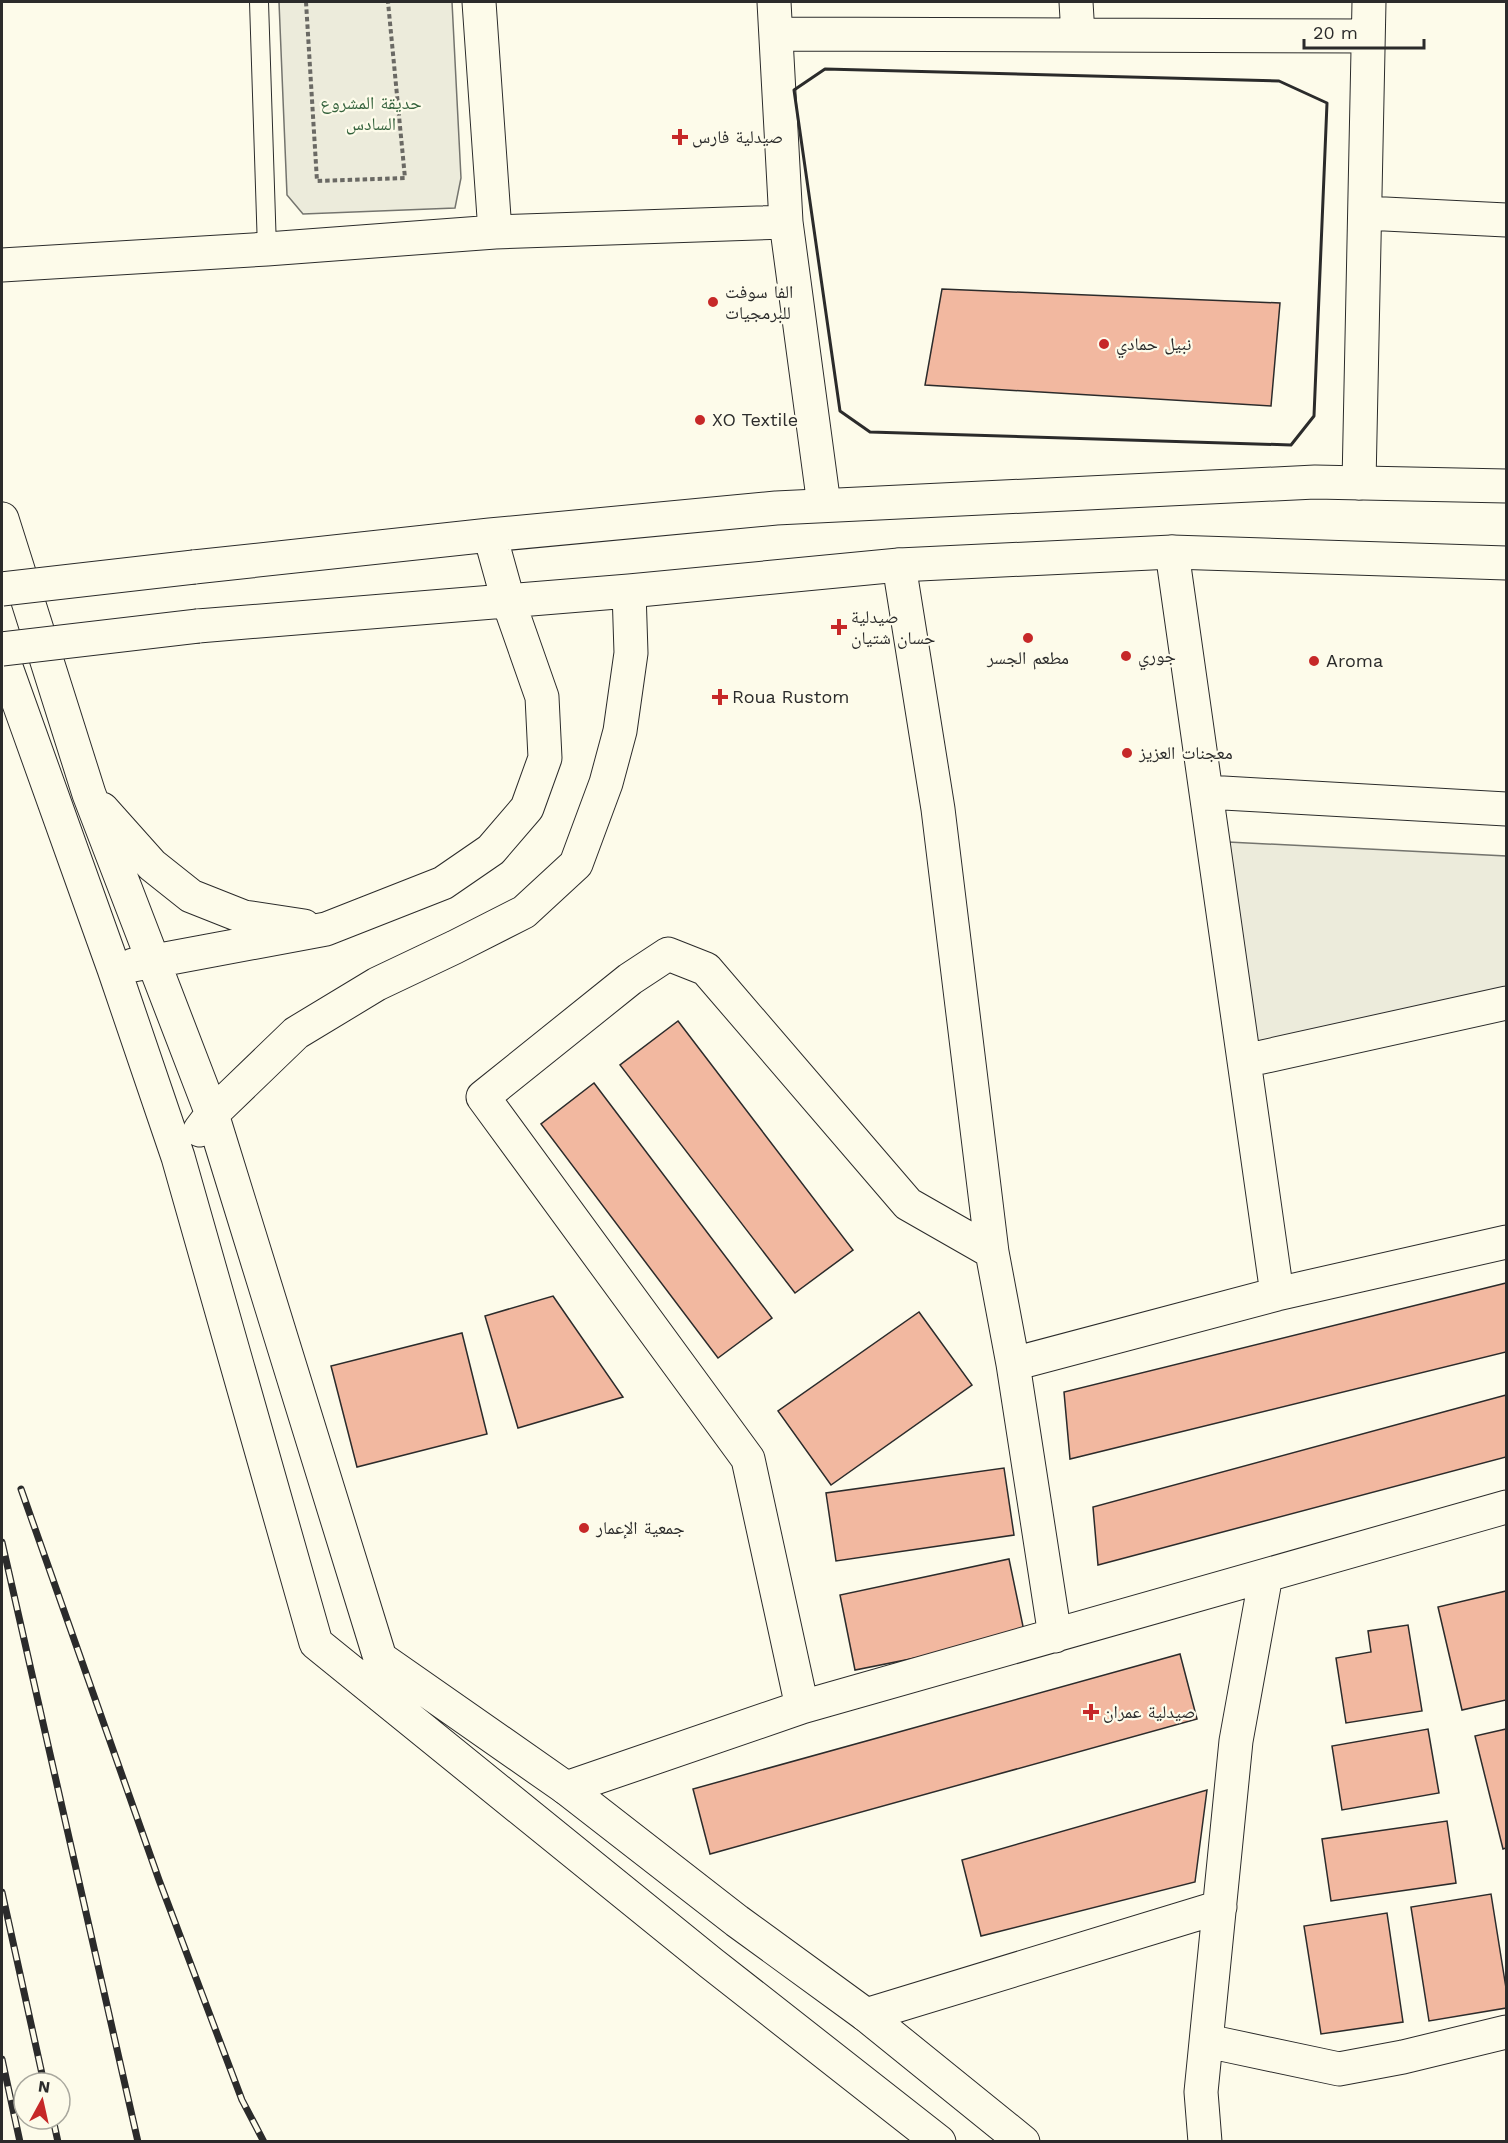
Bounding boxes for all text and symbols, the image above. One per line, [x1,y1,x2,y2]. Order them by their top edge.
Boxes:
scale bar [1304,12,1424,50]
text: 20 m [1313,22,1358,43]
park label: حديقة المشروع السادس [320,92,422,135]
place label: صيدلية فارس [692,126,783,148]
marker: صيدلية فارس [673,130,687,144]
place label: الفا سوفت للبرمجيات [725,281,793,324]
marker: الفا سوفت للبرمجيات [706,295,720,309]
place label: نبيل حمادي [1116,333,1192,359]
marker: نبيل حمادي [1097,337,1111,351]
place label: XO Textile [712,409,798,430]
marker: XO Textile [693,413,707,427]
place label: صيدلية حسان شتيان [851,606,936,649]
marker: صيدلية حسان شتيان [832,620,846,634]
marker: مطعم الجسر [1021,631,1035,645]
place label: جوري [1138,645,1176,671]
place label: مطعم الجسر [986,647,1069,670]
marker: جوري [1119,649,1133,663]
place label: Aroma [1326,650,1383,671]
marker: Aroma [1307,654,1321,668]
place label: Roua Rustom [732,686,849,707]
marker: Roua Rustom [713,690,727,704]
place label: معجنات العزيز [1138,742,1233,763]
marker: معجنات العزيز [1120,746,1134,760]
place label: جمعية الإعمار [595,1517,685,1539]
marker: جمعية الإعمار [577,1521,591,1535]
place label: صيدلية عمران [1103,1701,1195,1723]
marker: صيدلية عمران [1084,1705,1098,1719]
north arrow [12,2071,72,2131]
text: N [37,2076,51,2097]

